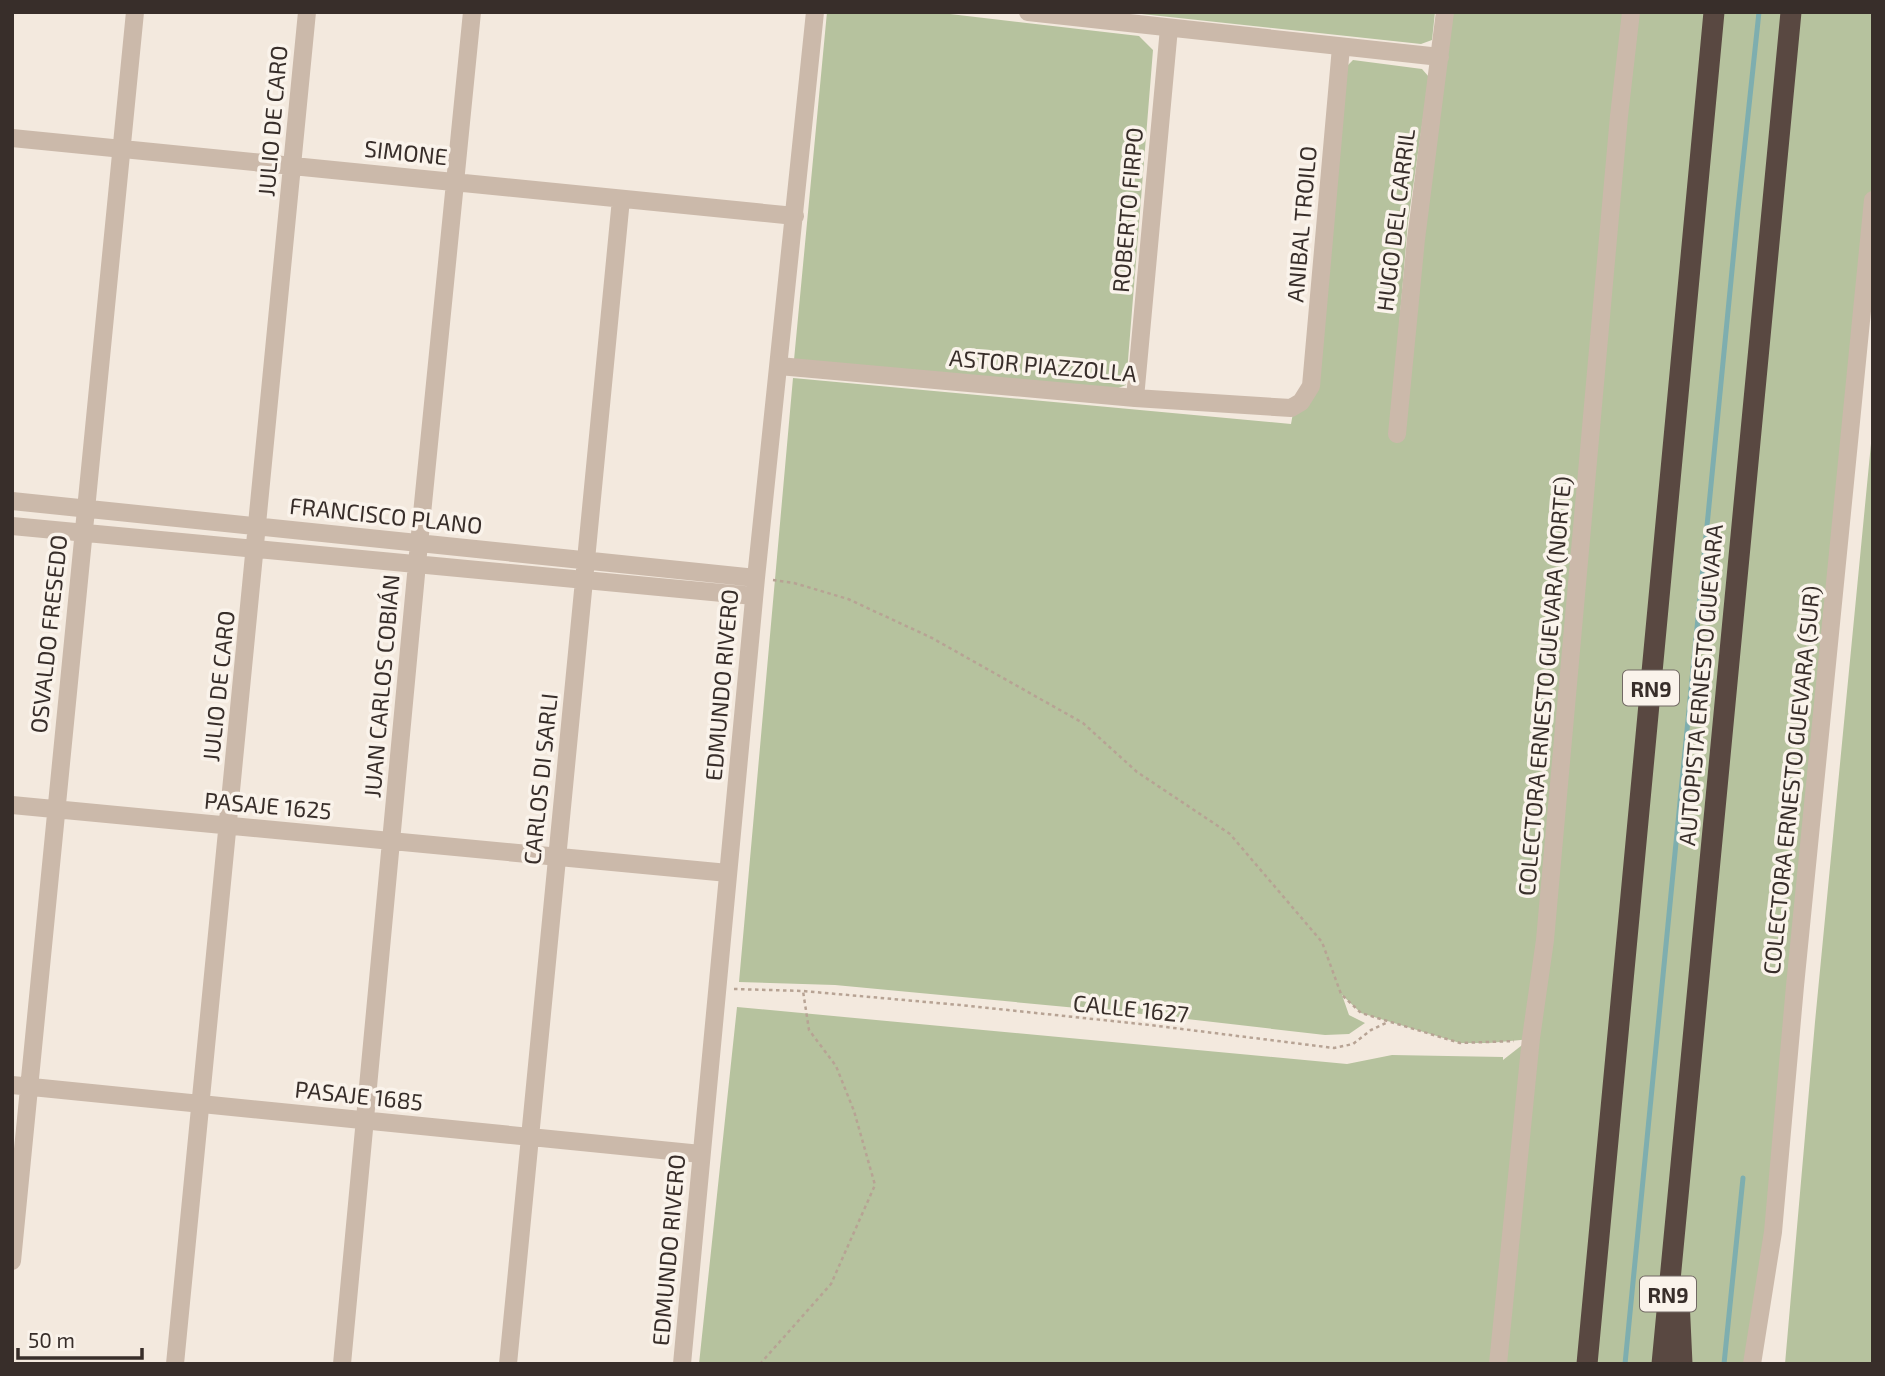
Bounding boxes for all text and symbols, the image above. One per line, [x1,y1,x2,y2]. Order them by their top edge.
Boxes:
street label: JULIO DE CARO [251,44,293,198]
street label: ROBERTO FIRPO [1106,126,1148,294]
street label: HUGO DEL CARRIL [1370,127,1420,313]
street label: SIMONE [363,134,449,170]
street label: ANIBAL TROILO [1280,145,1322,303]
street label: ASTOR PIAZZOLLA [948,343,1139,387]
street label: COLECTORA ERNESTO GUEVARA (NORTE) [1512,475,1576,897]
street label: FRANCISCO PLANO [288,491,484,539]
street label: AUTOPISTA ERNESTO GUEVARA [1672,522,1728,847]
street label: OSVALDO FRESEDO [24,533,72,735]
street label: JUAN CARLOS COBIÁN [357,573,405,799]
street label: COLECTORA ERNESTO GUEVARA (SUR) [1757,584,1825,976]
street label: EDMUNDO RIVERO [699,588,743,782]
street label: JULIO DE CARO [196,609,240,763]
road number: RN9 [1623,670,1679,706]
street label: CARLOS DI SARLI [517,692,563,866]
street label: PASAJE 1625 [203,785,333,825]
street label: CALLE 1627 [1072,988,1190,1028]
street label: PASAJE 1685 [294,1074,424,1116]
street label: EDMUNDO RIVERO [646,1153,690,1347]
road number: RN9 [1640,1276,1696,1312]
scale bar [18,1316,142,1360]
text: 50 m [28,1327,75,1352]

